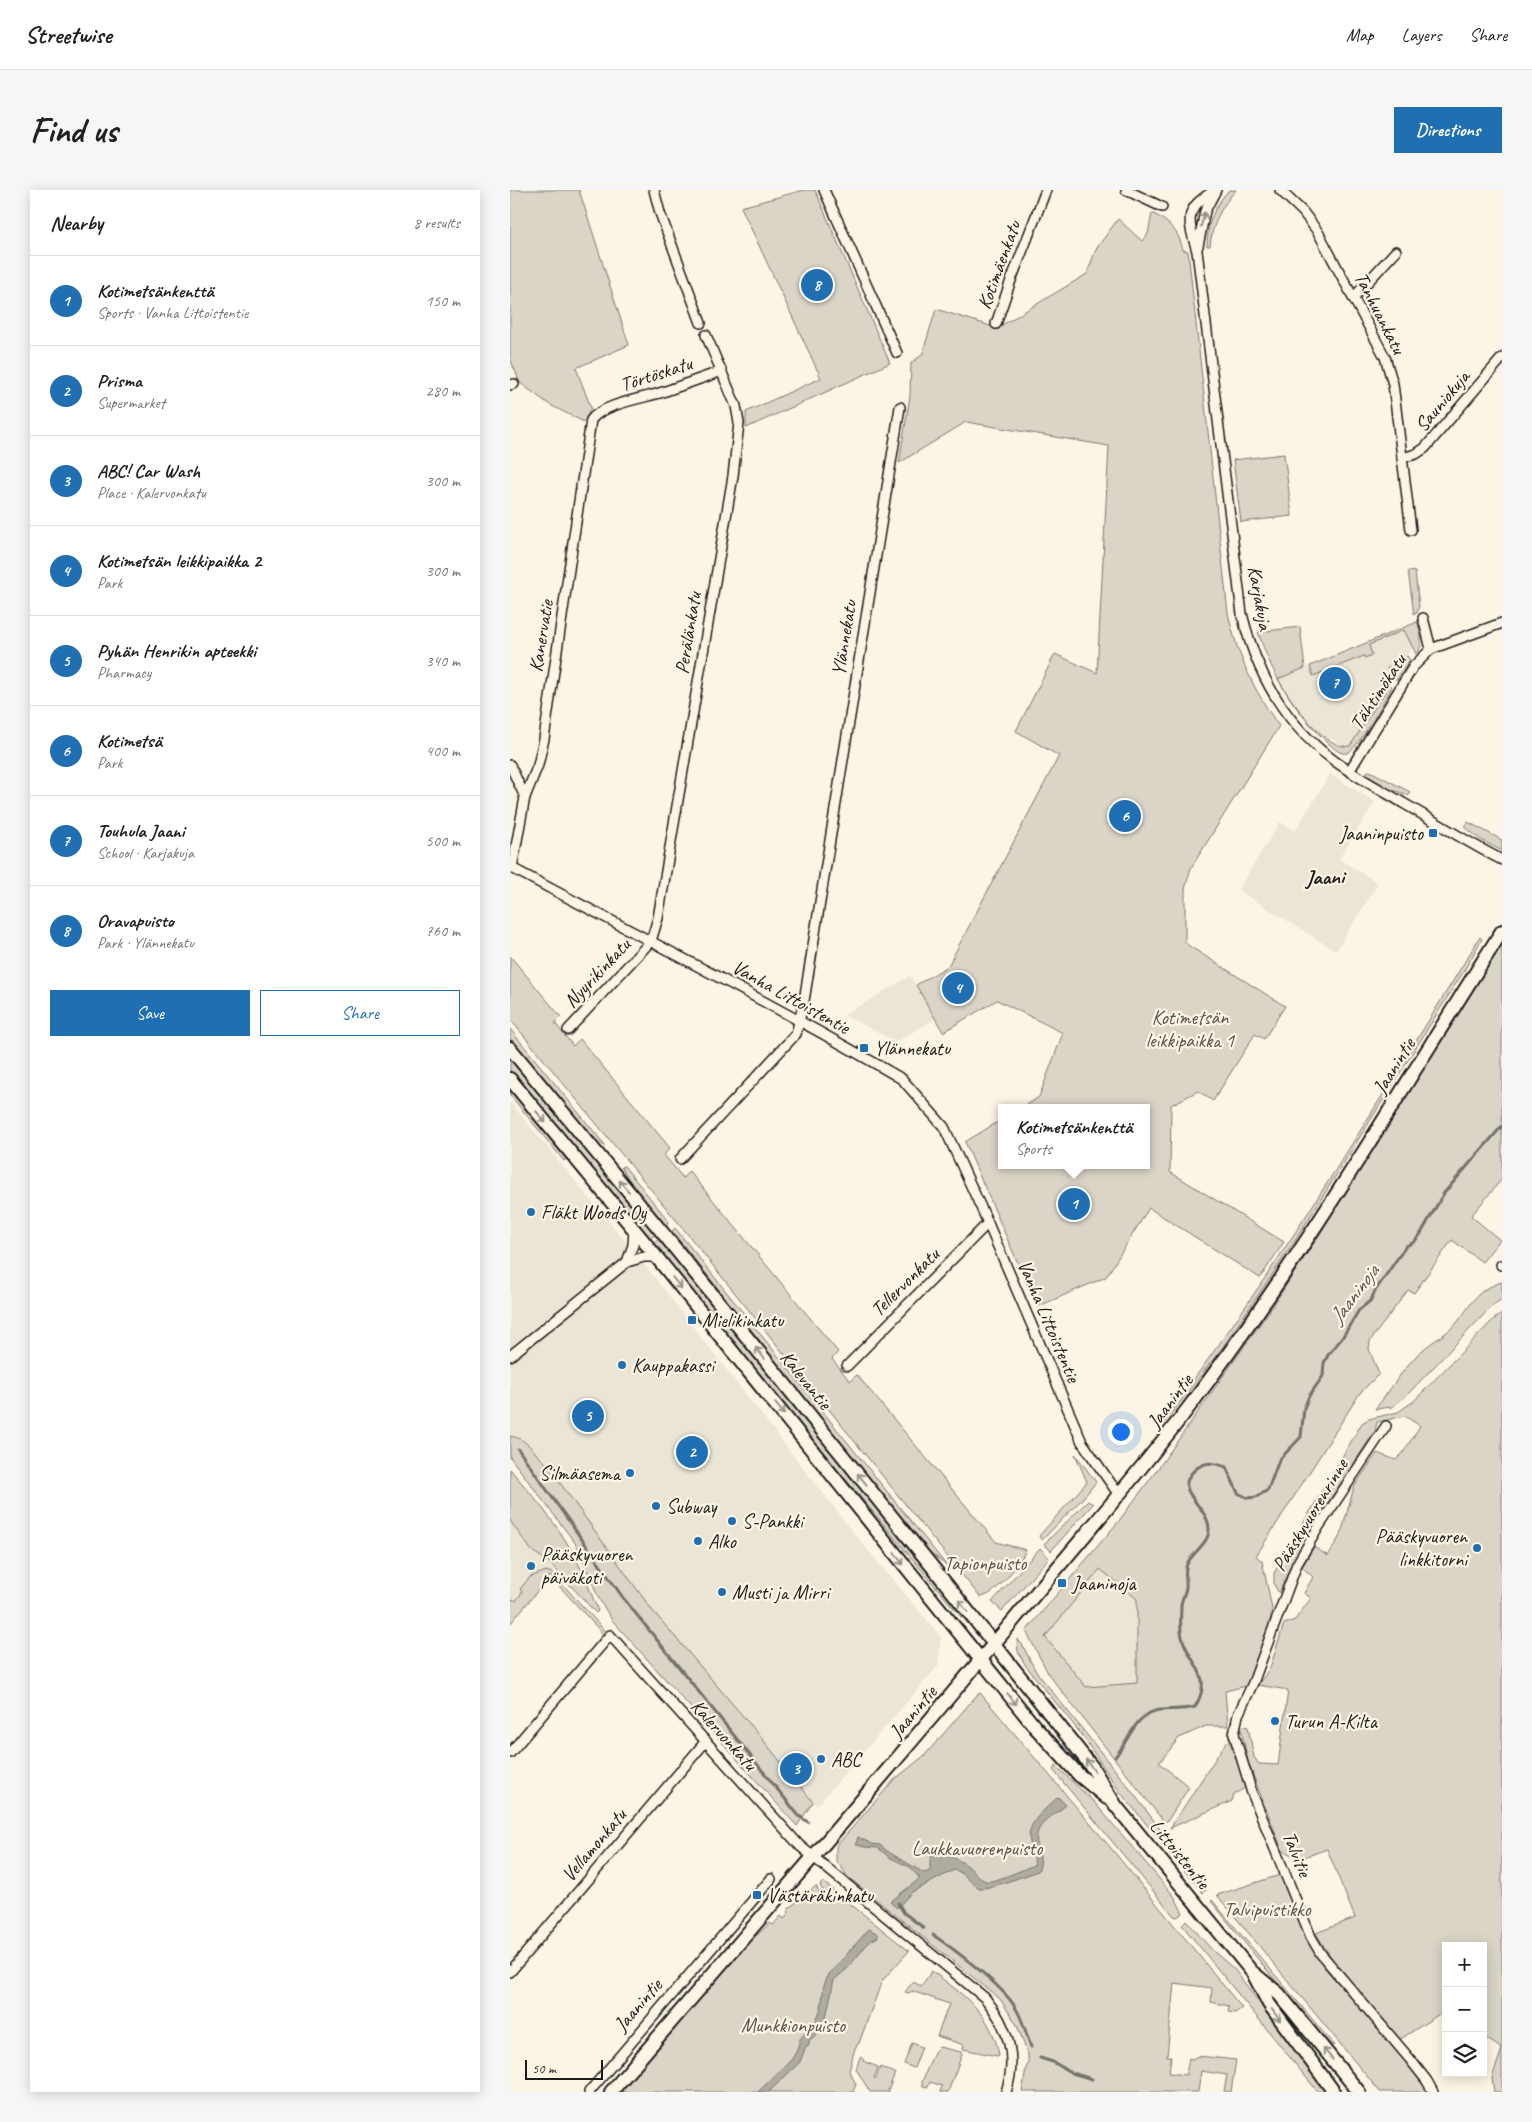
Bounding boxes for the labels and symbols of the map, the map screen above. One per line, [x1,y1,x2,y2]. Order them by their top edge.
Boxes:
one-way arrow [1199,212,1208,228]
street label: Kotimäenkatu [971,216,1027,313]
pin: 8 [801,266,833,304]
street label: Tanhuankatu [1349,268,1412,360]
street label: Törtöskatu [617,350,697,397]
street label: Sauniokuja [1409,364,1476,437]
street label: Karjakuja [1242,564,1278,633]
street label: Perälänkatu [669,589,707,676]
street label: Kanervatie [523,597,559,674]
street label: Ylännekatu [826,597,863,678]
street label: Tähtimökatu [1344,648,1413,735]
pin: 7 [1319,664,1351,702]
pin: 6 [1109,797,1141,835]
place label: Jaaninpuisto [1338,821,1424,846]
marker: Jaaninpuisto [1427,827,1439,839]
district label: Jaani [1304,864,1347,890]
street label: Nyyrikinkatu [558,932,637,1013]
street label: Vanha Littoistentie [728,954,855,1040]
pin: 4 [942,969,974,1007]
park label: Kotimetsän leikkipaikka 1 [1146,1005,1235,1053]
street label: Jaanintie [1367,1032,1422,1099]
place label: Ylännekatu [874,1036,952,1061]
marker: Ylännekatu [858,1042,870,1054]
one-way arrow [535,1110,546,1123]
one-way arrow [618,1180,629,1193]
pin: 1 [1058,1185,1090,1223]
place label: Fläkt Woods Oy [541,1200,647,1225]
marker: Fläkt Woods Oy [525,1206,537,1218]
street label: Tellervonkatu [865,1241,946,1322]
street label: Vanha Littoistentie [1012,1256,1087,1387]
water label: Jaaninoja [1322,1257,1386,1330]
one-way arrow [672,1276,683,1289]
place label: Mielikinkatu [702,1308,785,1333]
marker: Mielikinkatu [686,1314,698,1326]
street label: Kalevantie [775,1345,838,1416]
one-way arrow [754,1347,765,1360]
place label: Kauppakassi [632,1353,716,1378]
marker: Kauppakassi [616,1359,628,1371]
street label: Jaanintie [1141,1368,1199,1434]
pin: 5 [572,1397,604,1435]
one-way arrow [774,1402,785,1415]
your location [1108,1419,1134,1445]
pin: 2 [676,1433,708,1471]
street label: Pääskyvuorenrinne [1267,1453,1354,1576]
place label: Silmäasema [539,1461,622,1486]
marker: Silmäasema [624,1467,636,1479]
one-way arrow [856,1473,867,1486]
place label: Subway [666,1494,719,1519]
marker: Subway [650,1500,662,1512]
place label: S-Pankki [742,1509,805,1534]
marker: S-Pankki [726,1515,738,1527]
place label: Pääskyvuoren linkkitorni [1376,1524,1469,1572]
place label: Alko [708,1529,737,1554]
marker: Alko [692,1535,704,1547]
place label: Pääskyvuoren päiväkoti [541,1542,633,1590]
marker: Pääskyvuoren linkkitorni [1471,1542,1483,1554]
park label: Tapionpuisto [944,1551,1027,1576]
one-way arrow [894,1552,904,1566]
marker: Pääskyvuoren päiväkoti [525,1560,537,1572]
place label: Jaaninoja [1071,1571,1138,1596]
marker: Jaaninoja [1056,1577,1068,1589]
place label: Musti ja Mirri [732,1580,831,1605]
marker: Musti ja Mirri [716,1586,728,1598]
one-way arrow [958,1600,969,1613]
street label: Jaanintie [883,1679,943,1744]
one-way arrow [1006,1692,1017,1705]
street label: Kalervonkatu [685,1694,764,1777]
place label: Turun A-Kilta [1285,1709,1379,1734]
marker: Turun A-Kilta [1269,1715,1281,1727]
place label: ABC [831,1747,863,1772]
pin: 3 [780,1750,812,1788]
marker: ABC [815,1753,827,1765]
one-way arrow [1085,1758,1095,1772]
street label: Vellamonkatu [556,1802,633,1887]
street label: Littoistentie [1144,1814,1217,1895]
street label: Talvitie [1277,1828,1318,1882]
park label: Laukkavuorenpuisto [912,1836,1043,1861]
place label: Västäräkinkatu [767,1883,875,1908]
marker: Västäräkinkatu [751,1889,763,1901]
park label: Talvipuistikko [1223,1897,1312,1922]
street label: Jaanintie [608,1973,669,2037]
one-way arrow [1271,2008,1282,2021]
park label: Munkkionpuisto [741,2013,846,2038]
one-way arrow [1323,2048,1334,2061]
scale bar [525,2057,602,2080]

